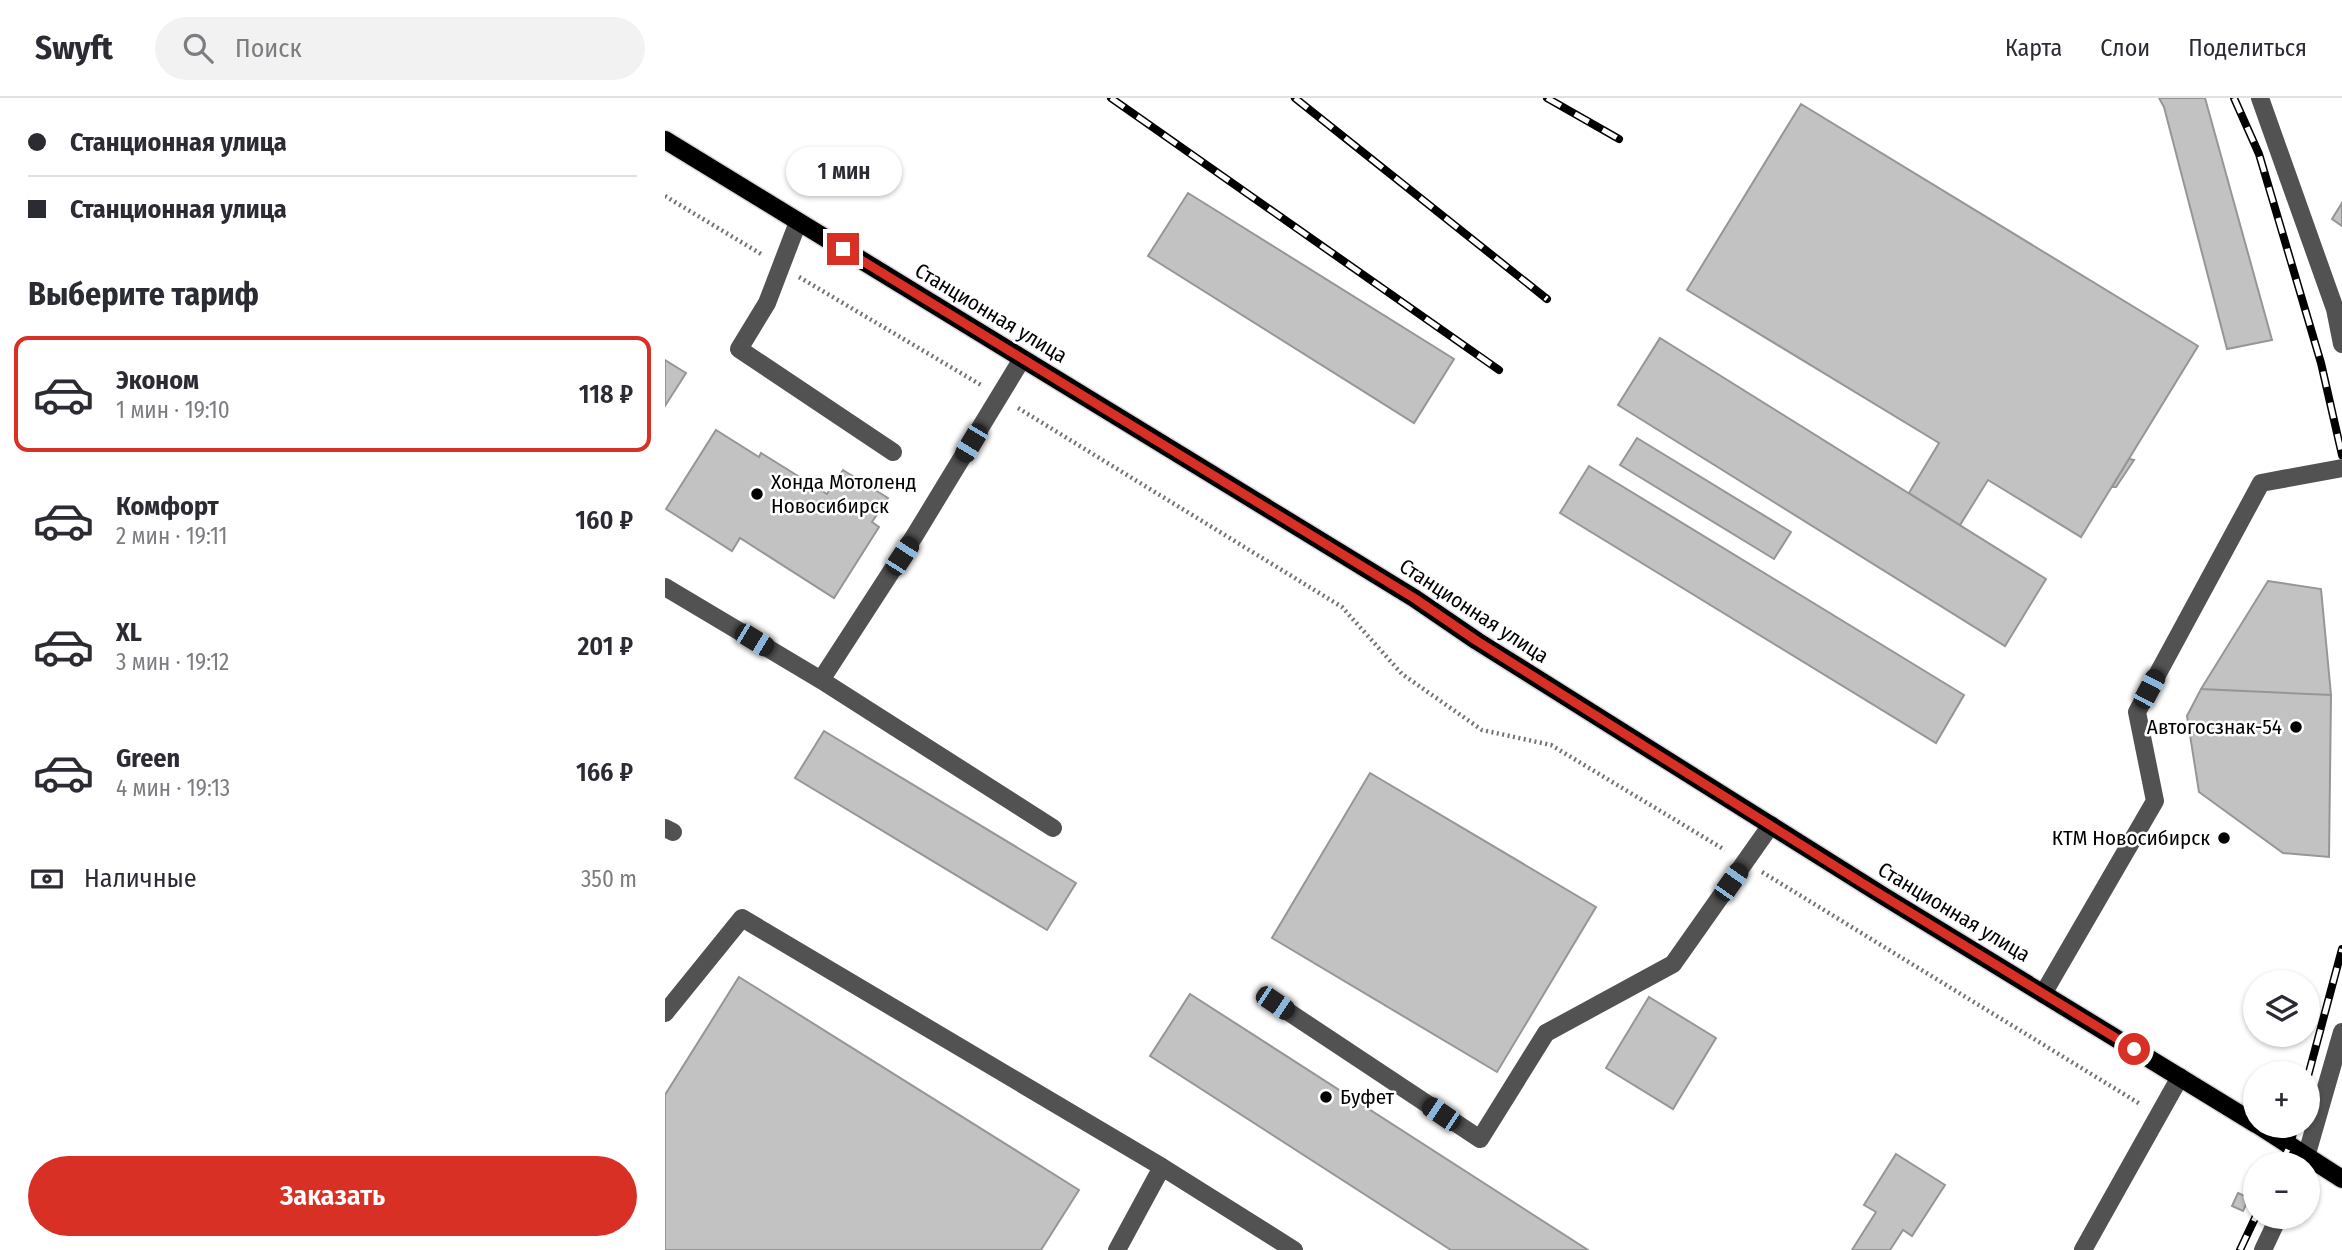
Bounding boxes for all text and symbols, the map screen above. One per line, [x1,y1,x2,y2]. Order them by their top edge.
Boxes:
search box [155,17,645,80]
text: Swyft [35,28,113,68]
icon: search [179,29,217,67]
text: Поиск [235,33,302,64]
text: Карта [2005,34,2062,62]
text: Слои [2100,34,2150,62]
text: Поделиться [2188,34,2307,62]
text: Станционная улица [70,127,287,158]
callout: 1 мин [785,148,901,197]
text: 1 мин [817,157,871,185]
text: Станционная улица [70,194,287,225]
route end [827,233,859,265]
street label: Станционная улица [910,257,1072,369]
text: Выберите тариф [28,275,259,313]
icon: car [32,363,95,426]
text: Эконом [116,365,199,396]
text: 118 ₽ [579,379,633,410]
text: 1 мин · 19:10 [116,396,230,424]
car [952,420,991,466]
place label: Хонда Мотоленд Новосибирск [771,469,916,519]
marker: Хонда Мотоленд Новосибирск [749,486,765,502]
icon: car [32,489,95,552]
text: Комфорт [116,491,219,522]
text: 160 ₽ [575,505,633,536]
text: 2 мин · 19:11 [116,522,228,550]
car [882,533,923,579]
street label: Станционная улица [1394,553,1554,669]
icon: car [32,615,95,678]
text: XL [116,617,142,648]
car [731,620,778,660]
text: 201 ₽ [577,631,633,662]
text: 3 мин · 19:12 [116,648,229,676]
car [2130,666,2169,712]
place label: Автогосзнак-54 [2147,714,2282,740]
marker: Автогосзнак-54 [2288,719,2304,735]
icon: car [32,741,95,804]
text: Green [116,743,180,774]
text: 166 ₽ [576,757,633,788]
text: 4 мин · 19:13 [116,774,230,802]
place label: КТМ Новосибирск [2052,825,2210,851]
marker: КТМ Новосибирск [2216,830,2232,846]
street label: Станционная улица [1873,856,2035,968]
car [1711,859,1752,905]
icon: cash [28,860,66,898]
text: Наличные [84,863,197,894]
text: 350 m [581,865,637,893]
map controls [2243,970,2320,1229]
button: layers [2243,970,2320,1047]
car [1252,983,1299,1023]
route start [2118,1033,2150,1065]
button: + [2243,1061,2320,1138]
place label: Буфет [1340,1084,1395,1110]
marker: Буфет [1318,1089,1334,1105]
car [1418,1094,1465,1134]
button: − [2243,1152,2320,1229]
button: Заказать [28,1156,637,1236]

